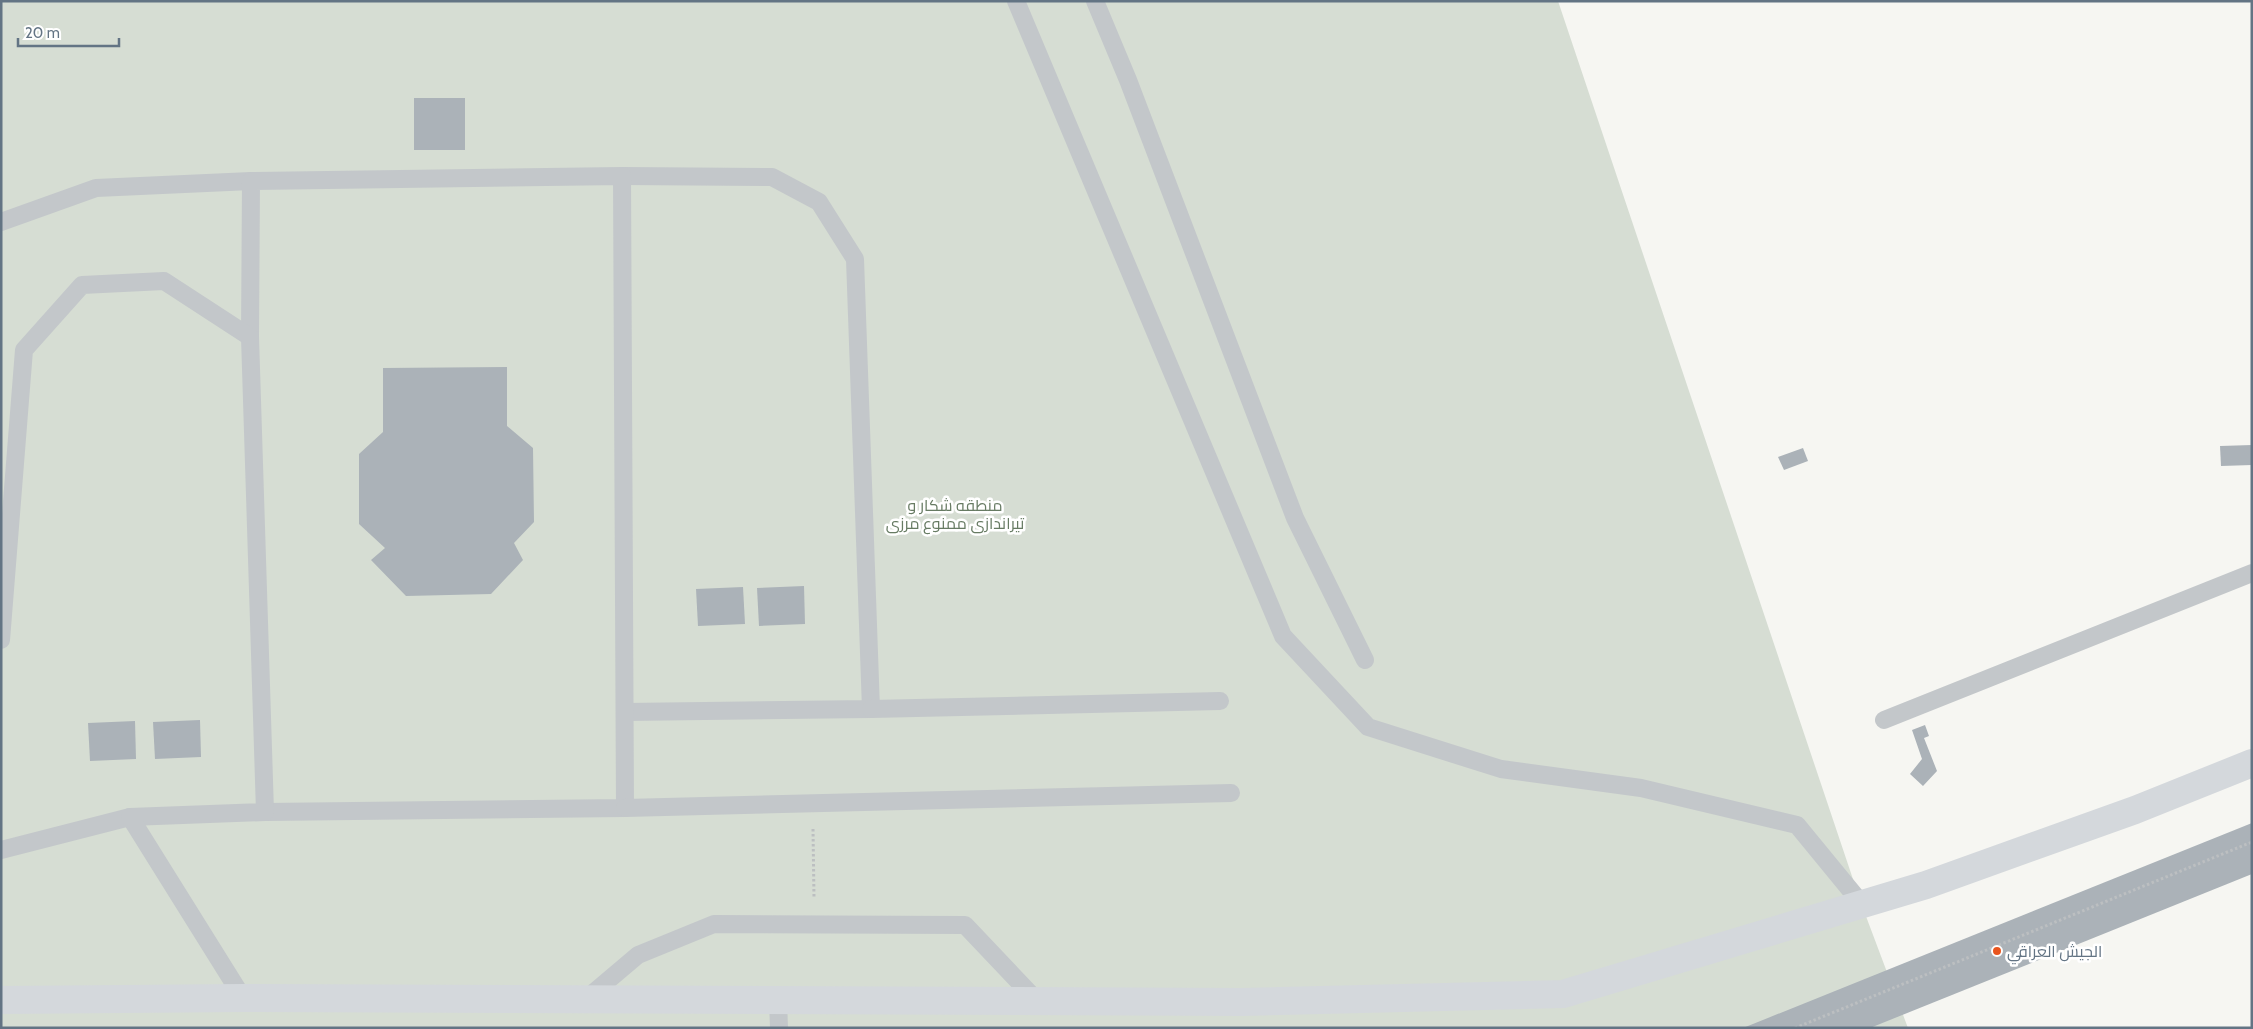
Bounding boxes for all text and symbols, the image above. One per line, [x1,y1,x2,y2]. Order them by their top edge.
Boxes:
scale bar [18,15,119,47]
text: 20 m [25,24,60,42]
park label: منطقه شکار و تیراندازی ممنوع مرزی [886,496,1025,535]
place label: الجيش العراقي [2007,942,2102,965]
marker: الجيش العراقي [1991,945,2003,957]

